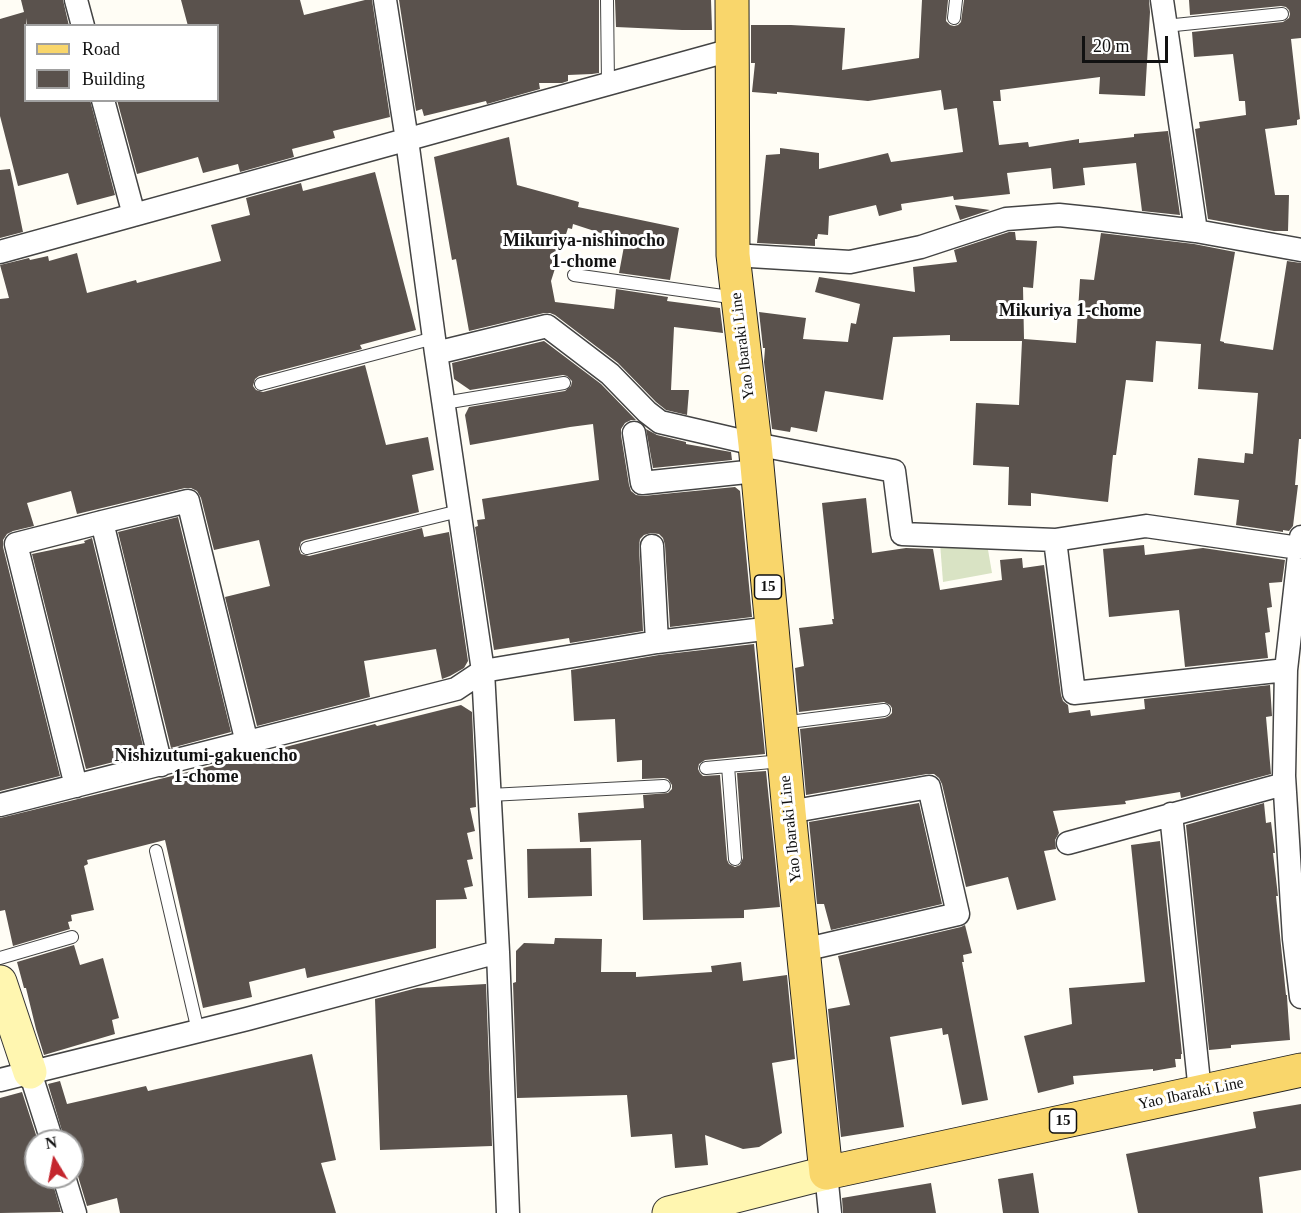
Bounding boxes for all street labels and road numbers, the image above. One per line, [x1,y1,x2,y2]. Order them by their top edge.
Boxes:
street label: Yao Ibaraki Line [727,291,759,401]
road number: 15 [754,575,782,599]
street label: Yao Ibaraki Line [776,774,806,884]
street label: Yao Ibaraki Line [1136,1073,1246,1115]
road number: 15 [1050,1109,1076,1133]

